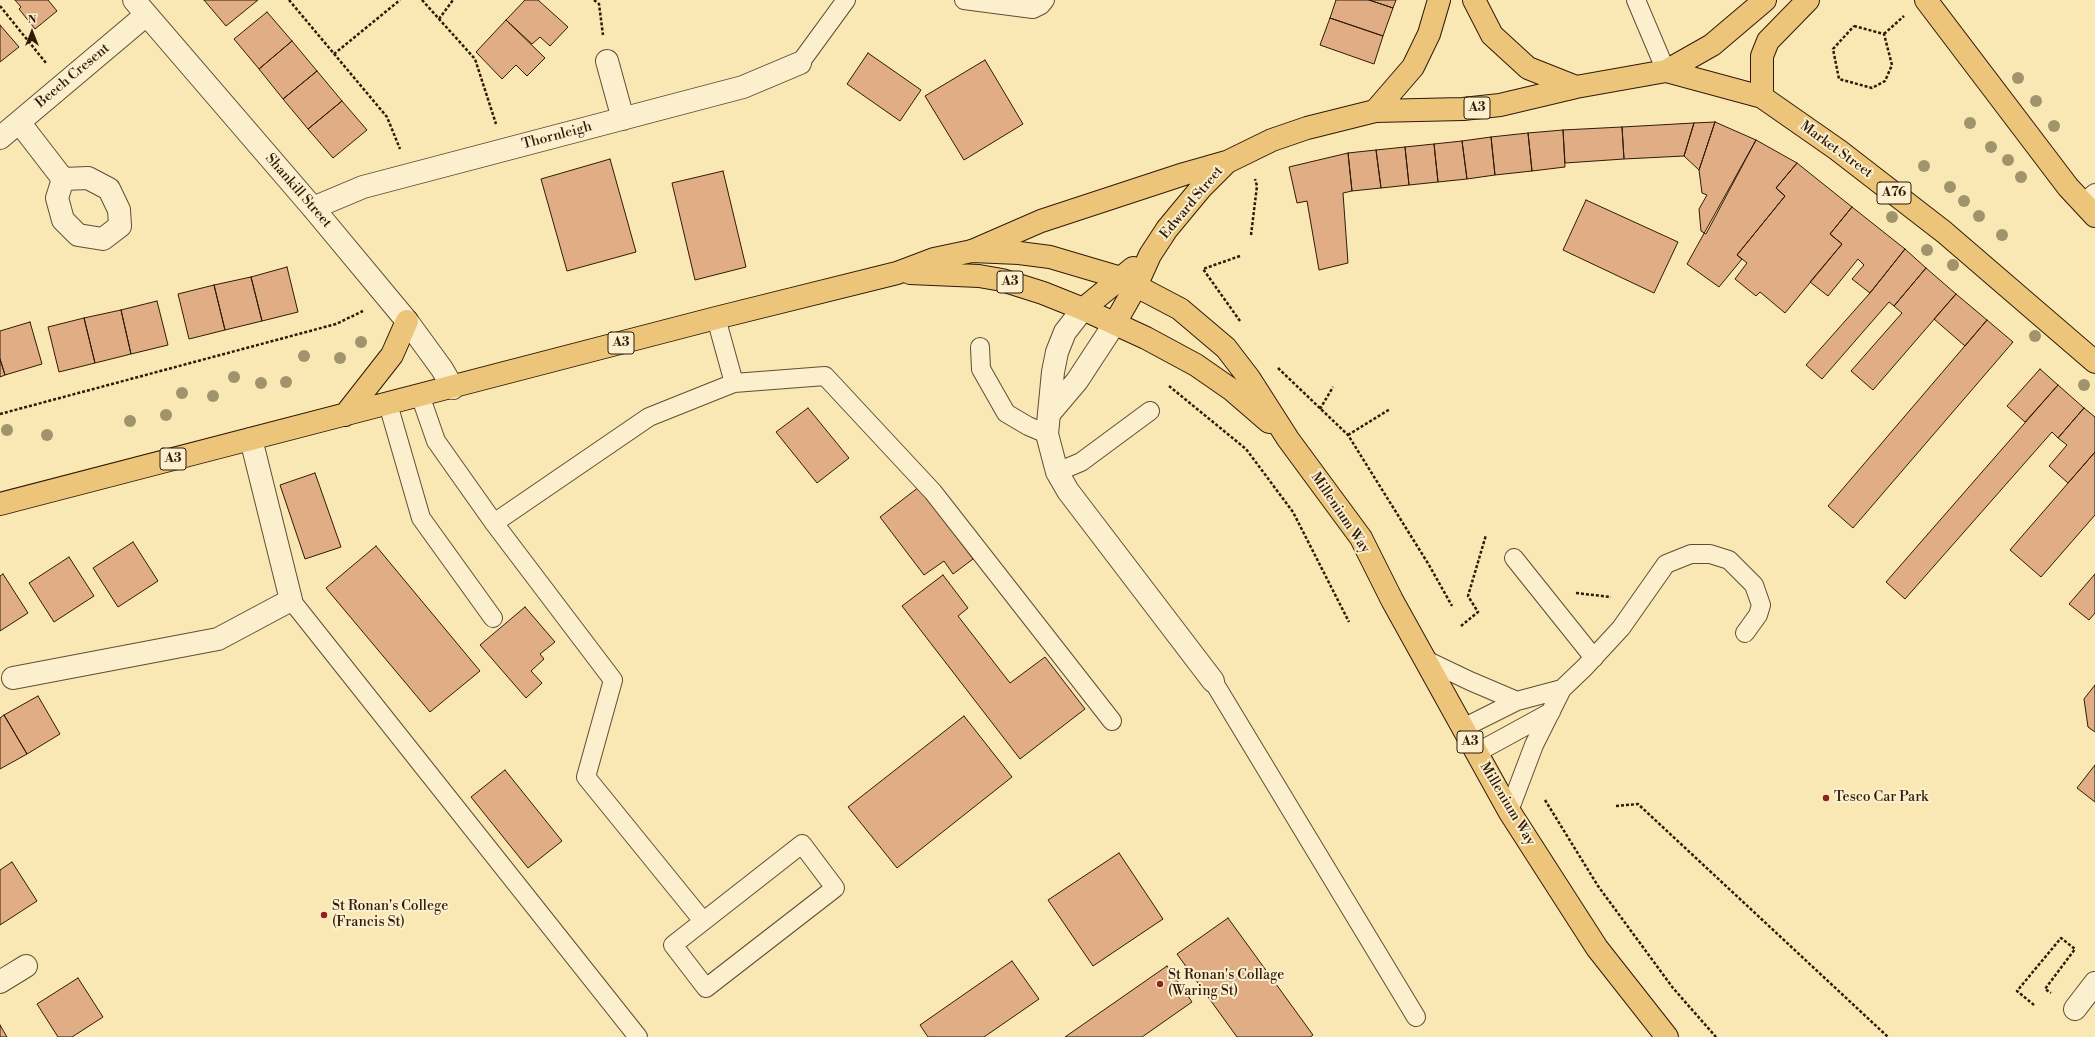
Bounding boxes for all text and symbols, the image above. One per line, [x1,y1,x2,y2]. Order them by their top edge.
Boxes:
north arrow [12,12,52,52]
text: N [28,13,36,27]
street label: Beech Cresent [33,40,113,112]
road number: A3 [1464,97,1490,119]
street label: Market Street [1796,118,1876,182]
street label: Thornleigh [520,119,594,153]
street label: Shankill Street [261,150,335,232]
street label: Edward Street [1157,163,1227,243]
road number: A76 [1877,182,1911,204]
road number: A3 [997,271,1023,293]
road number: A3 [608,332,634,354]
road number: A3 [160,448,186,470]
street label: Millenium Way [1307,469,1373,557]
road number: A3 [1457,731,1483,753]
street label: Millenium Way [1476,759,1538,849]
place label: Tesco Car Park [1834,790,1928,806]
marker: Tesco Car Park [1821,793,1831,803]
place label: St Ronan's College (Francis St) [332,899,448,932]
marker: St Ronan's College (Francis St) [319,910,329,920]
place label: St Ronan's Collage (Waring St) [1168,968,1284,1000]
marker: St Ronan's Collage (Waring St) [1155,979,1165,989]

